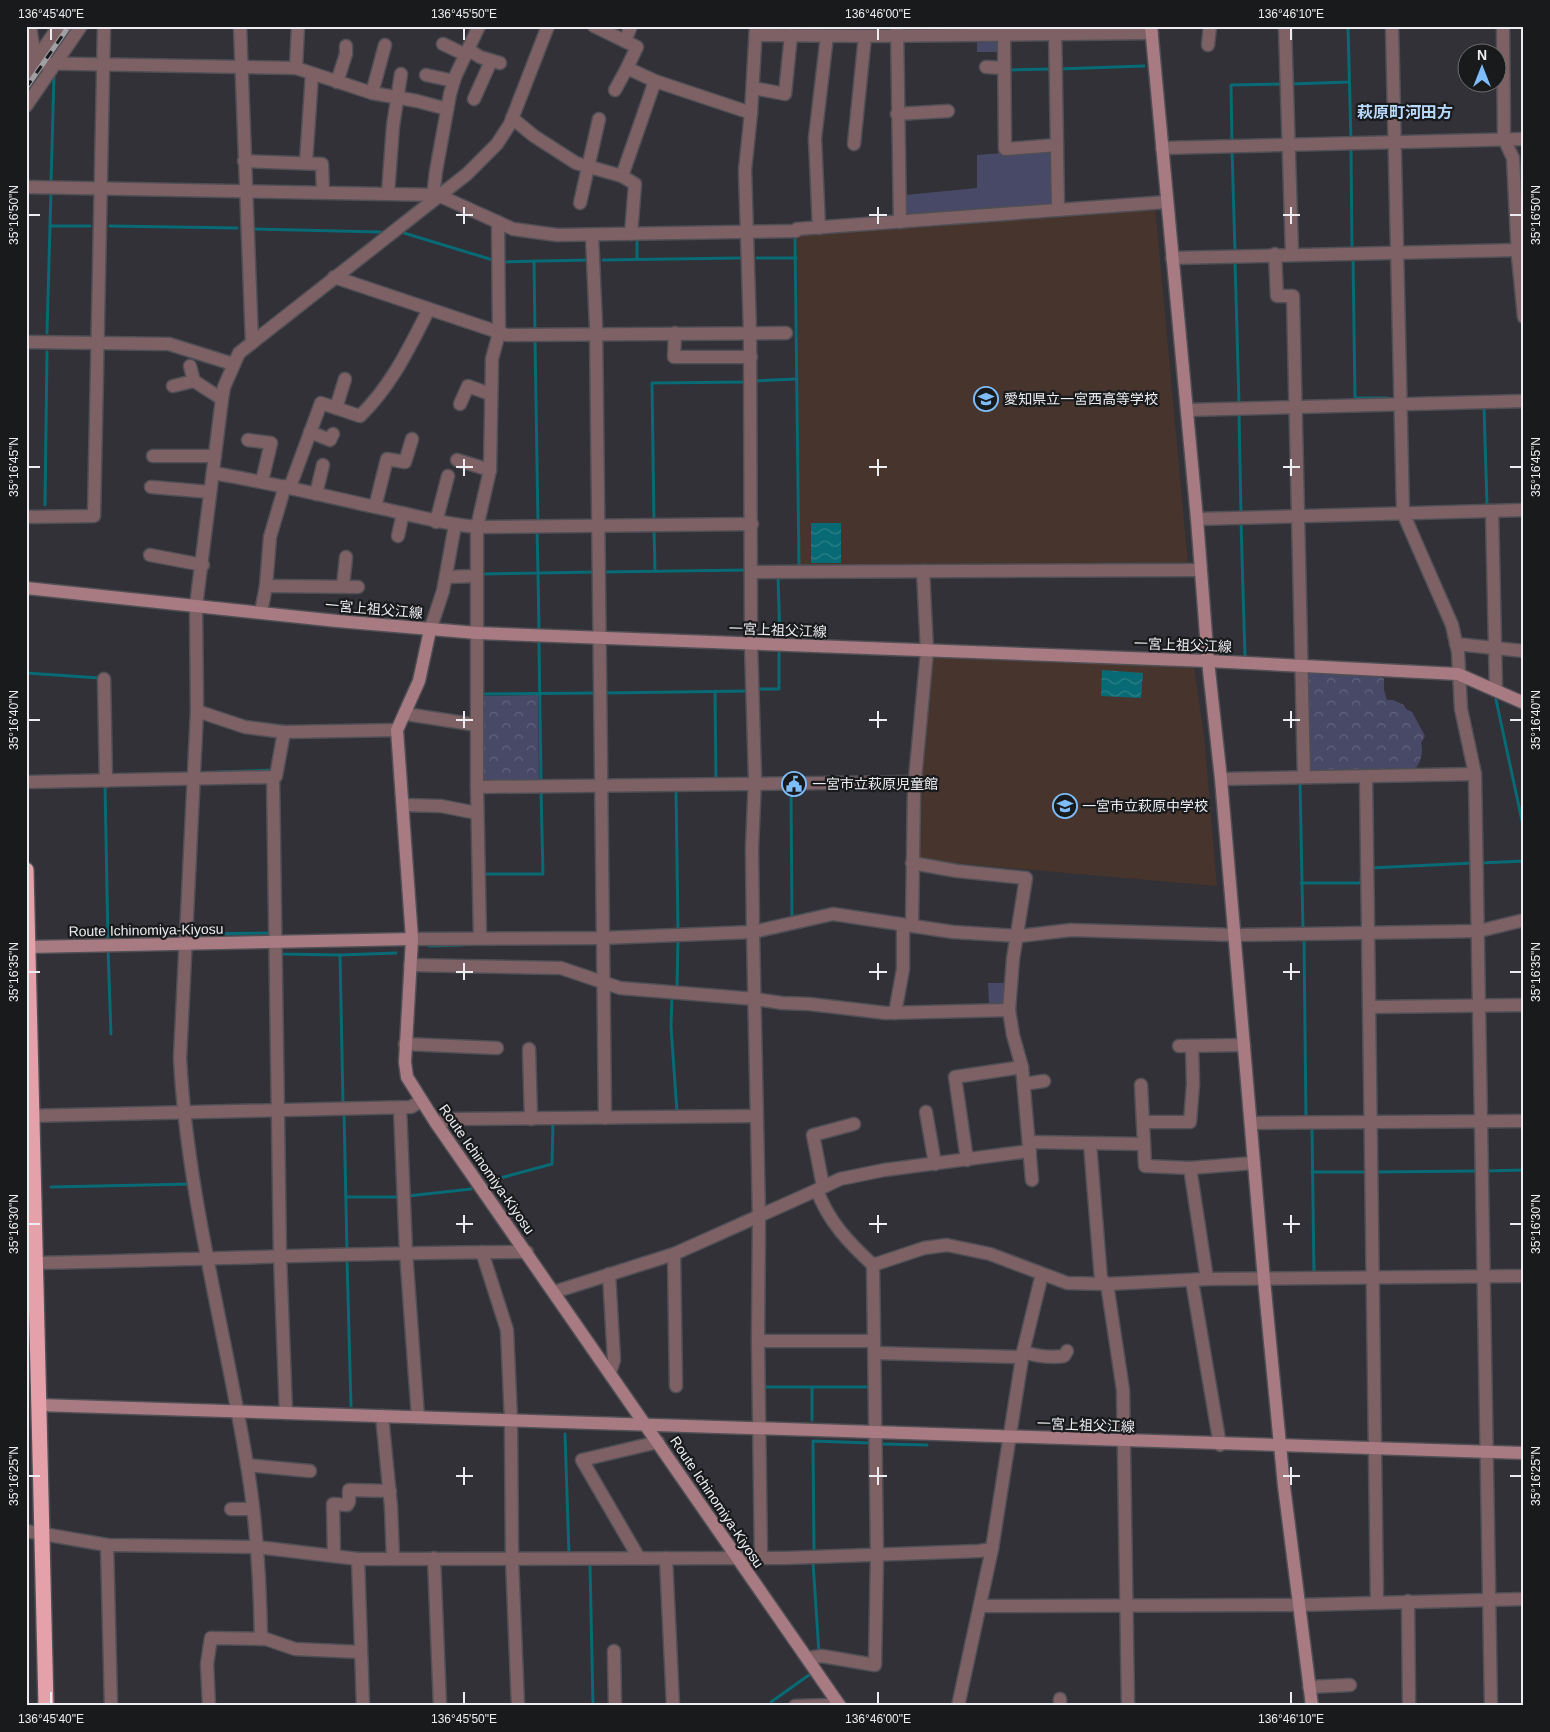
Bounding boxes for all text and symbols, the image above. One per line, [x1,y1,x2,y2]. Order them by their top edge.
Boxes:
text: 136°45'40"E [18,7,84,21]
text: 136°45'50"E [431,7,497,21]
text: 136°46'00"E [845,7,911,21]
text: 136°46'10"E [1258,7,1324,21]
north arrow [1458,42,1508,92]
text: N [1477,47,1487,63]
district label: 萩原町河田方 [1357,104,1453,121]
text: 35°16'50"N [7,185,21,245]
text: 35°16'50"N [1529,185,1543,245]
school or university icon: 愛知県立一宮西高等学校 [973,386,999,412]
place label: 愛知県立一宮西高等学校 [1004,391,1158,407]
text: 35°16'45"N [7,437,21,497]
text: 35°16'45"N [1529,437,1543,497]
street label: 一宮上祖父江線 [324,597,424,621]
street label: 一宮上祖父江線 [729,620,827,640]
street label: 一宮上祖父江線 [1134,635,1232,655]
text: 35°16'40"N [7,690,21,750]
text: 35°16'40"N [1529,690,1543,750]
public building icon: 一宮市立萩原児童館 [781,771,807,797]
place label: 一宮市立萩原児童館 [812,776,938,792]
school or university icon: 一宮市立萩原中学校 [1052,793,1078,819]
place label: 一宮市立萩原中学校 [1082,798,1208,814]
street label: Route Ichinomiya-Kiyosu [68,921,224,939]
text: 35°16'35"N [7,942,21,1002]
text: 35°16'35"N [1529,942,1543,1002]
street label: Route Ichinomiya-Kiyosu [436,1101,538,1237]
text: 35°16'30"N [7,1194,21,1254]
text: 35°16'30"N [1529,1194,1543,1254]
street label: 一宮上祖父江線 [1037,1415,1135,1435]
street label: Route Ichinomiya-Kiyosu [667,1433,767,1571]
text: 35°16'25"N [7,1446,21,1506]
text: 35°16'25"N [1529,1446,1543,1506]
text: 136°45'40"E [18,1712,84,1726]
text: 136°45'50"E [431,1712,497,1726]
text: 136°46'00"E [845,1712,911,1726]
text: 136°46'10"E [1258,1712,1324,1726]

